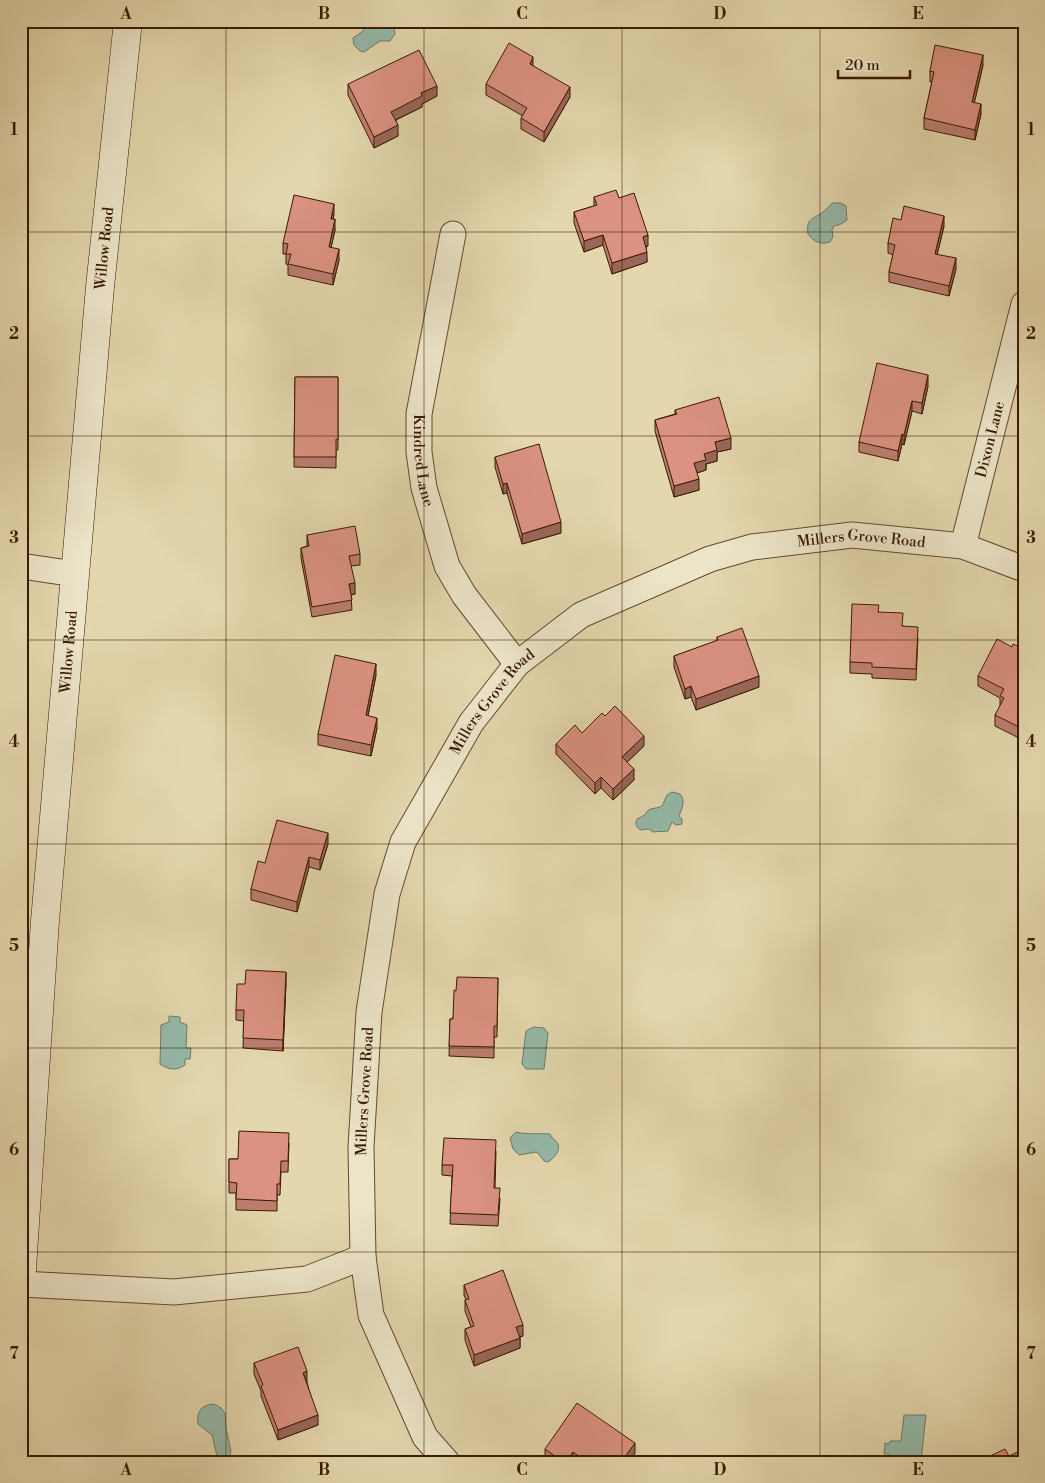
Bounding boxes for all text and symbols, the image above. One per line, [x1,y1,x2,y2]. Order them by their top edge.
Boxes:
text: A [119,4,132,24]
text: B [318,4,330,24]
text: C [516,4,528,24]
text: D [714,4,727,24]
text: E [912,4,924,24]
scale bar [838,48,910,80]
text: 20 m [845,56,880,75]
text: 1 [10,120,18,140]
text: 1 [1027,120,1035,140]
street label: Willow Road [91,206,118,292]
text: 2 [9,324,19,344]
text: 2 [1026,324,1036,344]
street label: Dixon Lane [972,399,1009,480]
street label: Kindred Lane [409,414,438,509]
street label: Millers Grove Road [796,526,927,552]
text: 3 [9,528,19,548]
text: 3 [1026,528,1036,548]
street label: Willow Road [56,609,82,695]
street label: Millers Grove Road [446,645,539,758]
text: 4 [9,732,20,752]
text: 4 [1026,732,1037,752]
text: 5 [9,936,19,956]
text: 5 [1026,936,1036,956]
street label: Millers Grove Road [352,1026,378,1156]
text: 6 [9,1140,19,1160]
text: 6 [1026,1140,1036,1160]
text: 7 [9,1344,19,1364]
text: 7 [1026,1344,1036,1364]
text: A [119,1460,132,1480]
text: B [318,1460,330,1480]
text: C [516,1460,528,1480]
text: D [714,1460,727,1480]
text: E [912,1460,924,1480]

